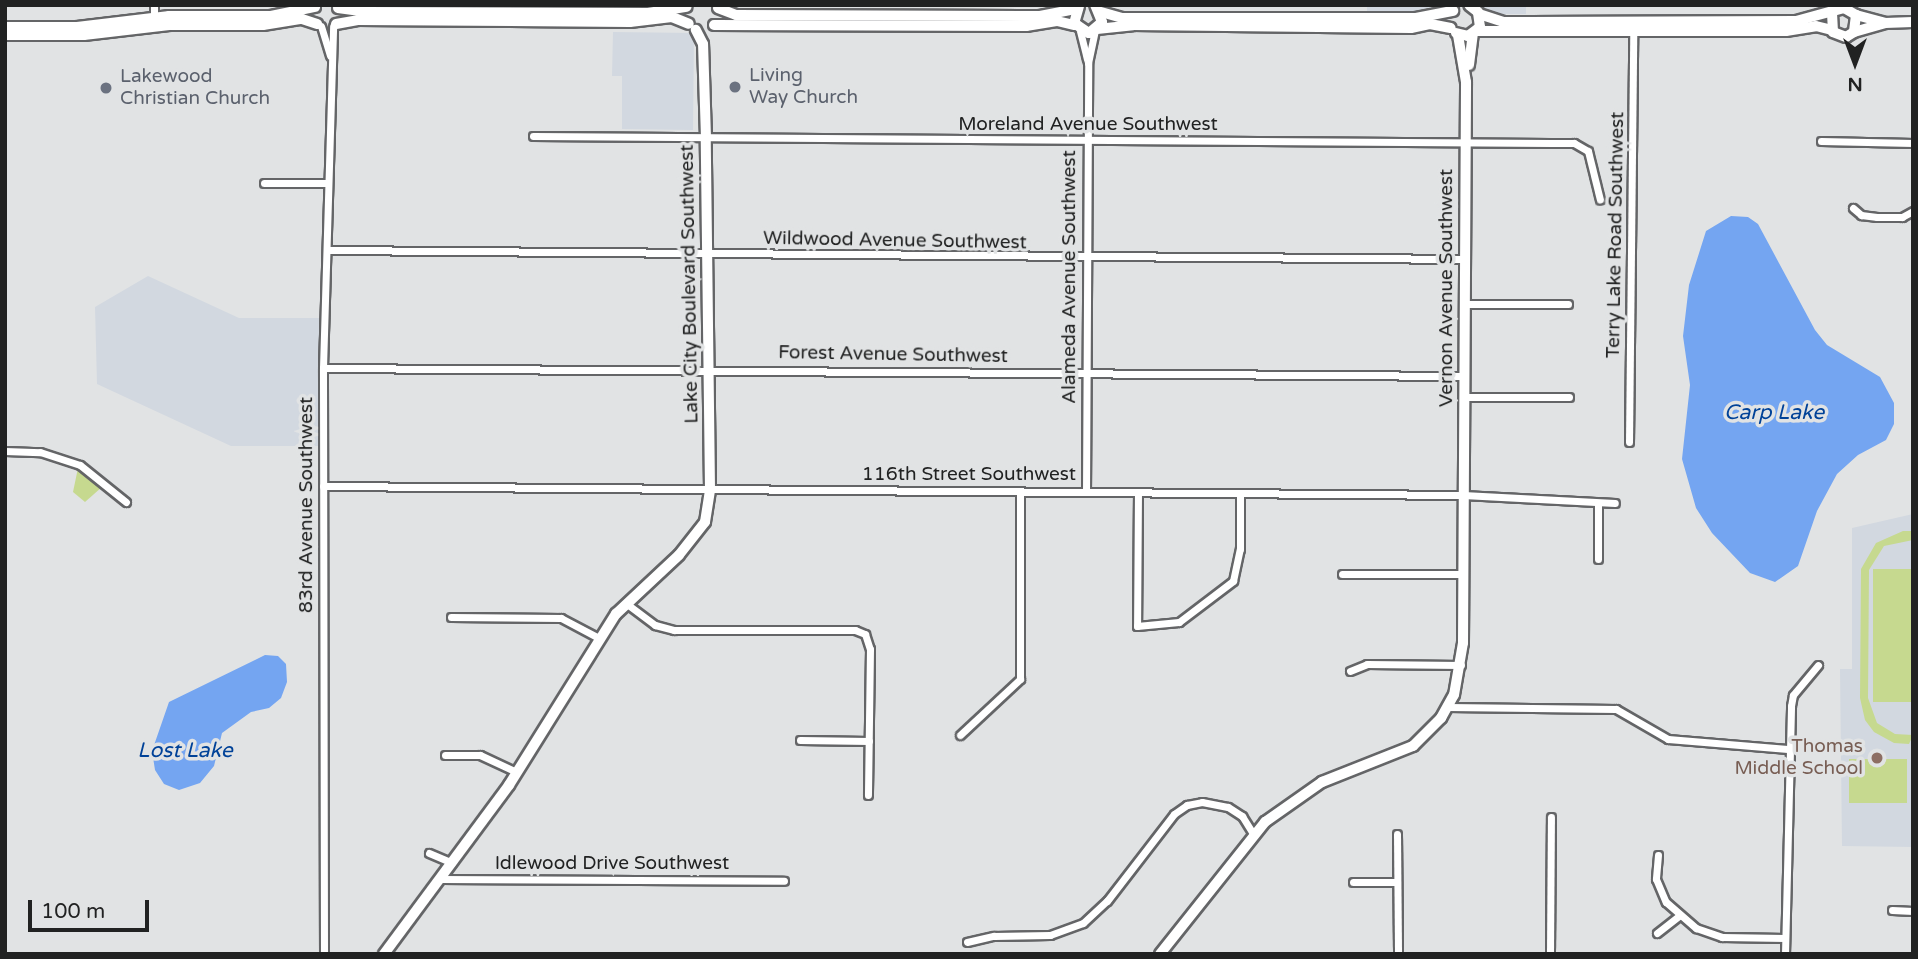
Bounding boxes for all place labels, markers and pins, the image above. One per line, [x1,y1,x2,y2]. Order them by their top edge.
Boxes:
place label: Living Way Church [749,65,858,109]
place label: Lakewood Christian Church [120,66,270,110]
marker: Living Way Church [727,79,743,95]
marker: Lakewood Christian Church [98,80,114,96]
place label: Thomas Middle School [1734,736,1863,780]
marker: Thomas Middle School [1869,750,1885,766]

